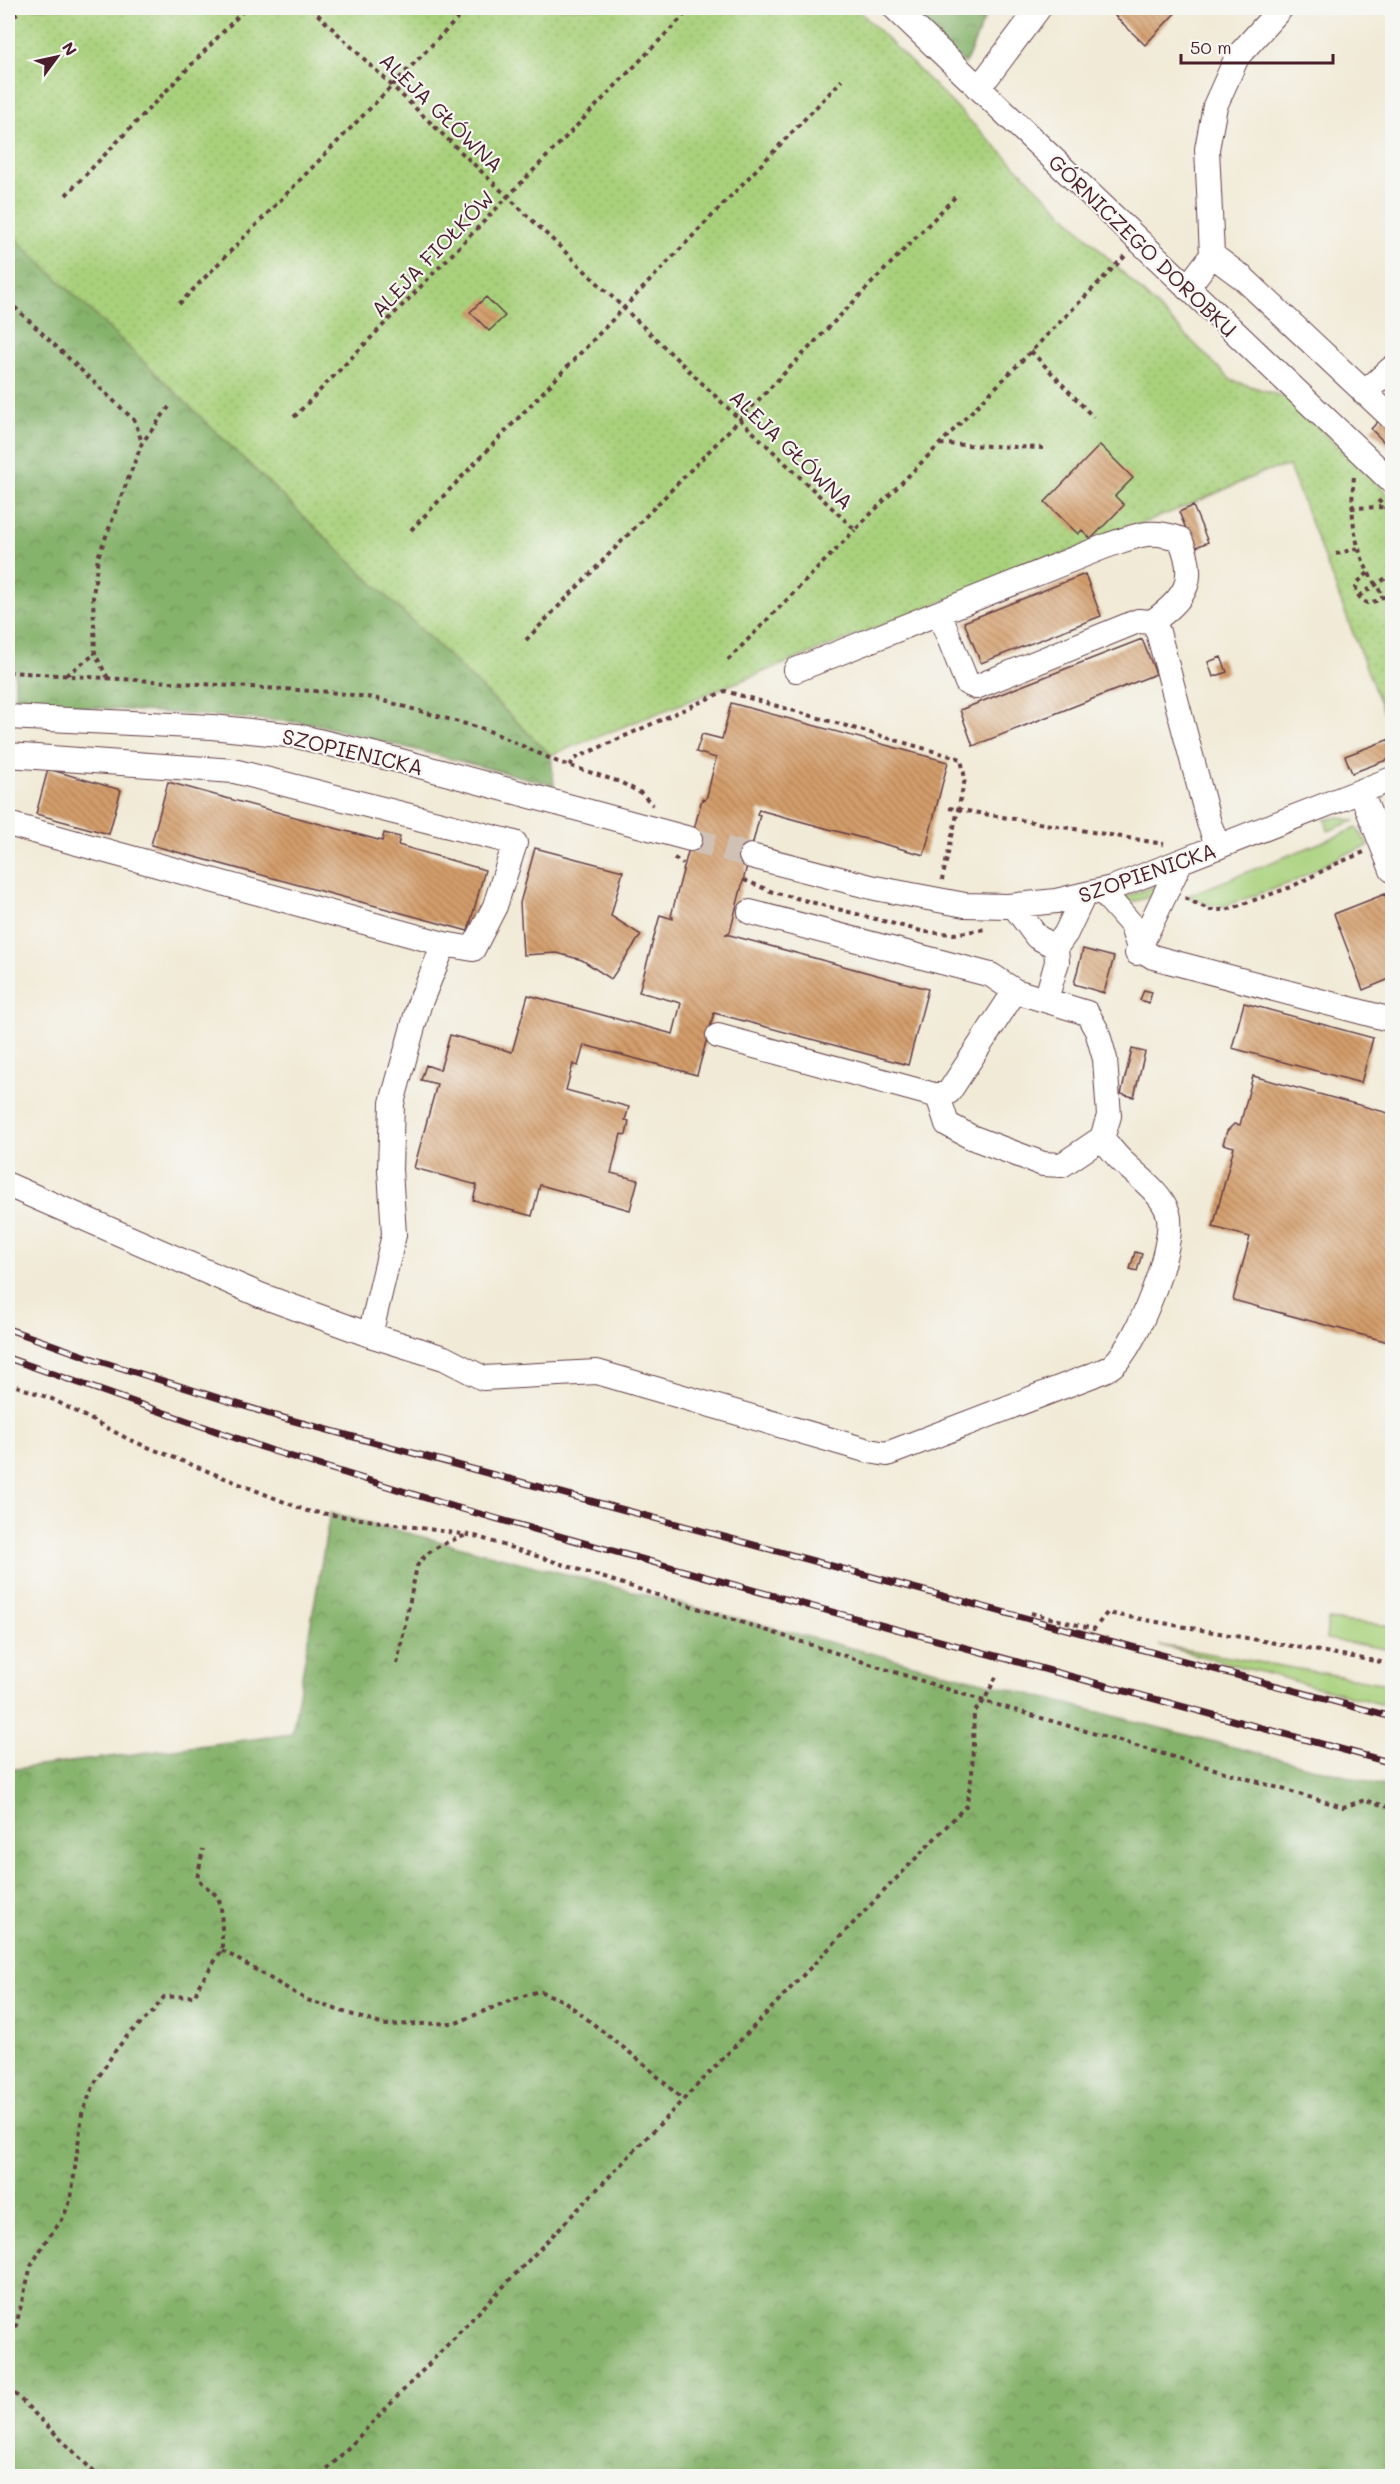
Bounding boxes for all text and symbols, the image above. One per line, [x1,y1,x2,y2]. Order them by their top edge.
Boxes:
north arrow [27,27,87,87]
scale bar [1181,27,1332,65]
text: 50 m [1190,35,1232,59]
text: N [58,38,82,59]
street label: ALEJA GŁÓWNA [375,46,509,178]
street label: GÓRNICZEGO DOROBKU [1043,148,1243,342]
street label: ALEJA FIOŁKÓW [365,184,499,322]
street label: ALEJA GŁÓWNA [725,383,859,515]
street label: SZOPIENICKA [280,722,426,780]
street label: SZOPIENICKA [1075,836,1219,908]

